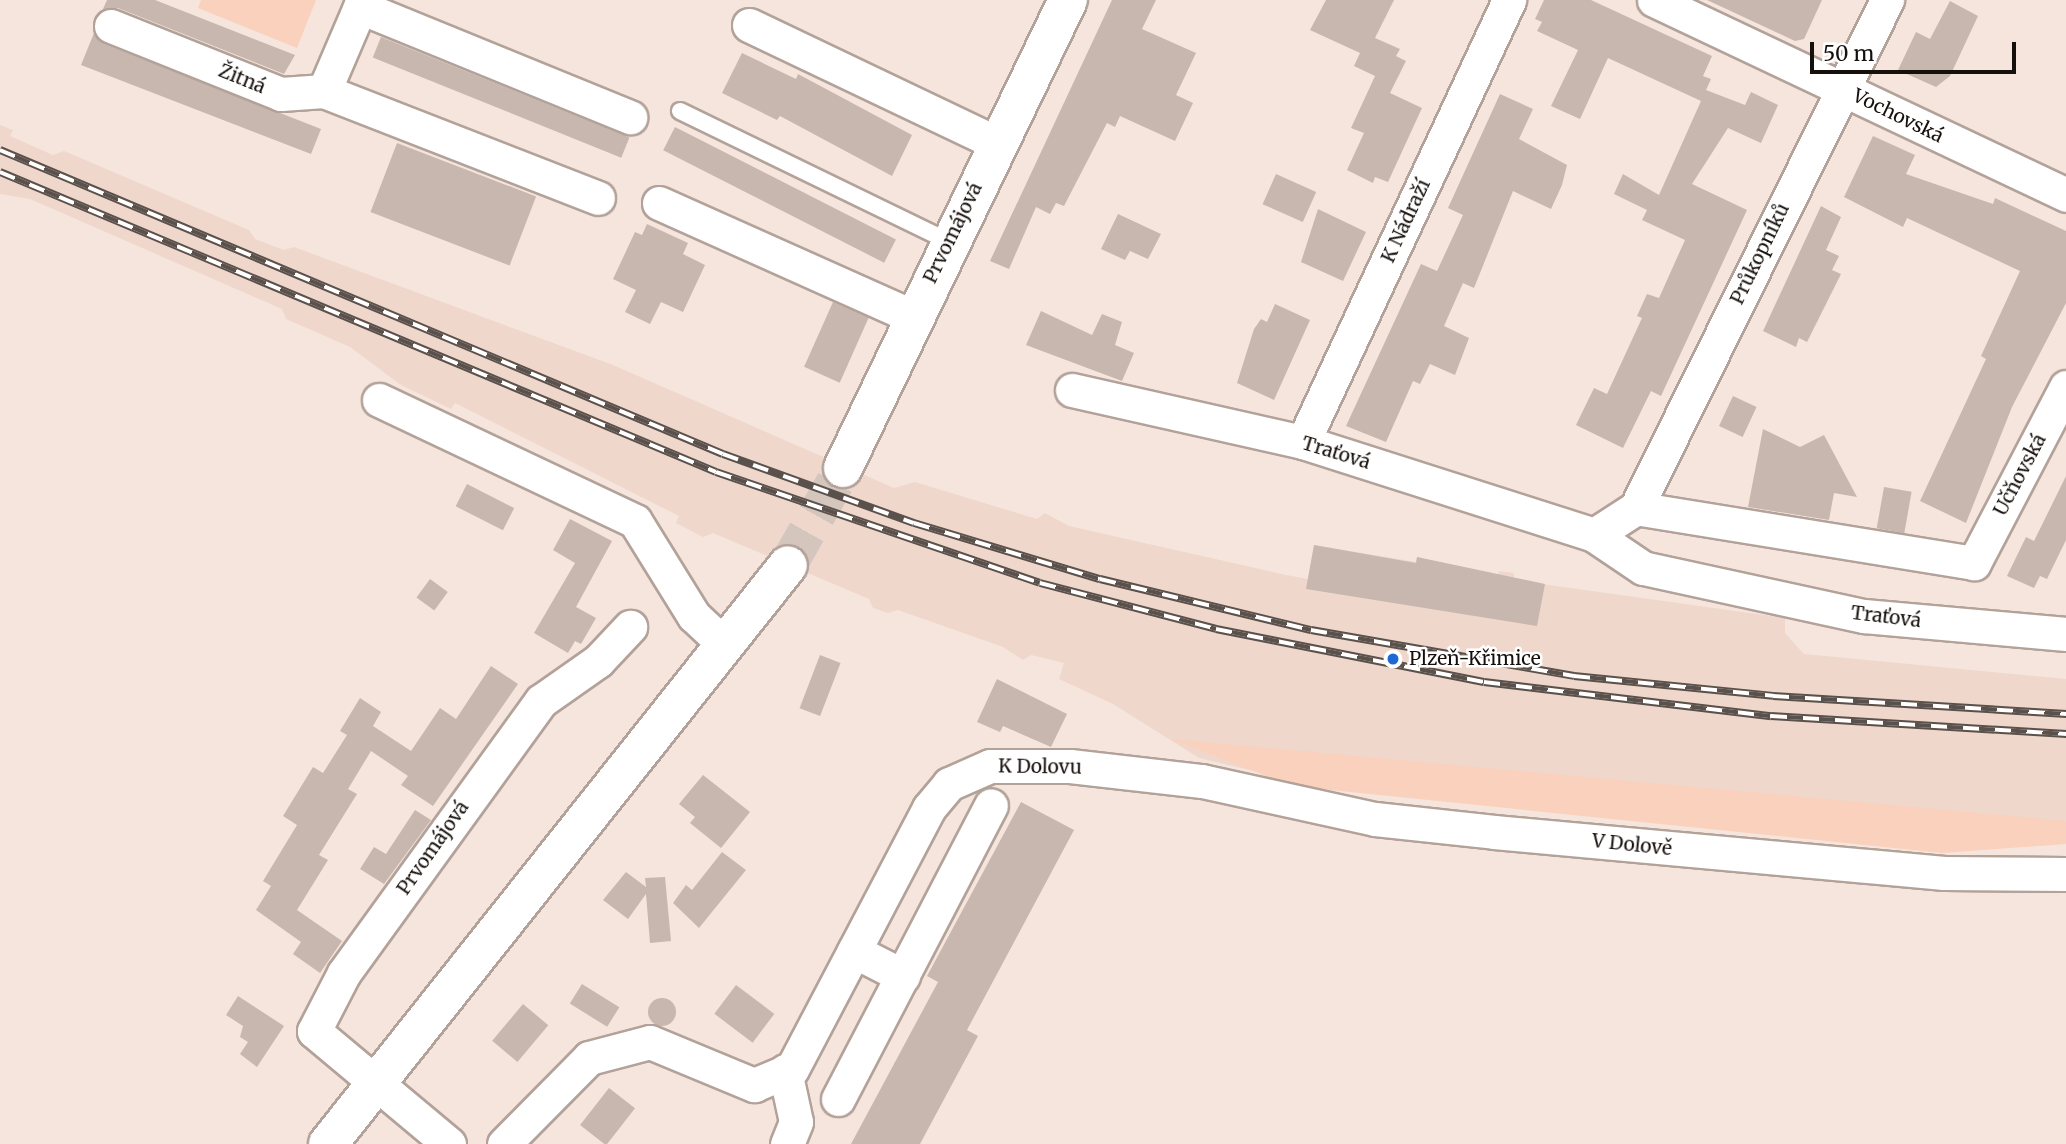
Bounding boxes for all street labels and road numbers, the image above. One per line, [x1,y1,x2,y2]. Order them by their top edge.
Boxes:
street label: Žitná [215,59,269,99]
street label: Vochovská [1849,84,1947,148]
street label: K Nádraží [1377,176,1435,266]
street label: Prvomájová [919,179,987,287]
street label: Průkopníků [1726,200,1794,308]
street label: Učňovská [1989,430,2051,520]
street label: Traťová [1299,432,1373,474]
street label: Traťová [1850,601,1922,633]
street label: K Dolovu [998,755,1082,779]
street label: Prvomájová [392,797,474,899]
street label: V Dolově [1591,829,1673,861]

